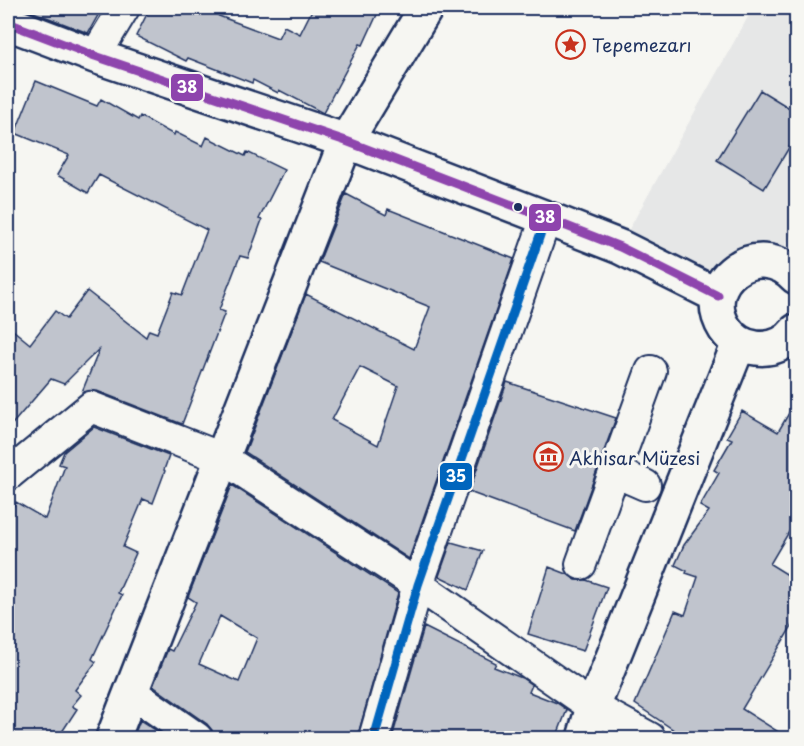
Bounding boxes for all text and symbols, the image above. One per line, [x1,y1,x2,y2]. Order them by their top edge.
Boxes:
place icon: Tepemezarı [555,28,587,60]
place label: Tepemezarı [592,31,692,58]
line badge: 38 [170,73,204,102]
text: 38 [177,74,197,98]
unlabelled marker [512,201,524,213]
line badge: 38 [528,203,562,232]
text: 38 [535,204,555,228]
museum icon: Akhisar Müzesi [532,441,564,473]
place label: Akhisar Müzesi [569,444,700,471]
line badge: 35 [439,462,473,491]
text: 35 [446,463,466,487]

